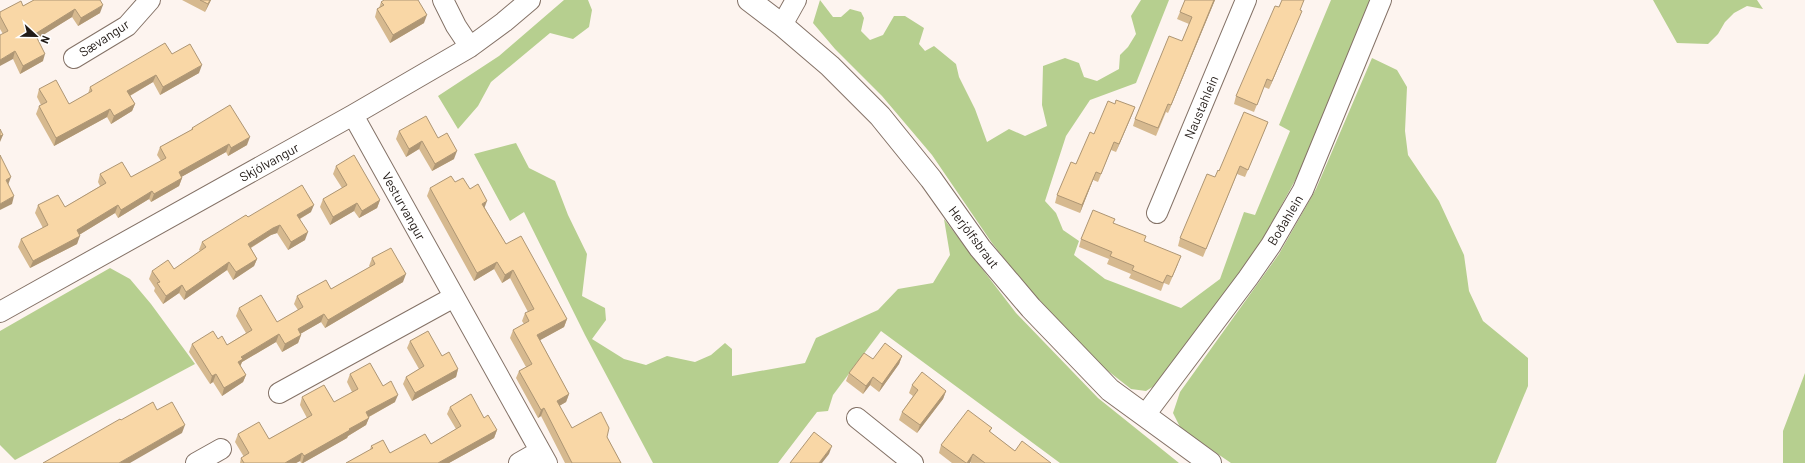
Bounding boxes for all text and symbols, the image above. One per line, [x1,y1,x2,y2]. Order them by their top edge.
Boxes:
north arrow [16,16,56,56]
street label: Sævangur [76,16,132,60]
text: N [38,34,53,46]
street label: Naustahlein [1180,73,1222,141]
street label: Skjólvangur [236,139,302,185]
street label: Vesturvangur [379,169,429,243]
street label: Boðahlein [1264,192,1306,248]
street label: Herjólfsbraut [945,203,1003,271]

